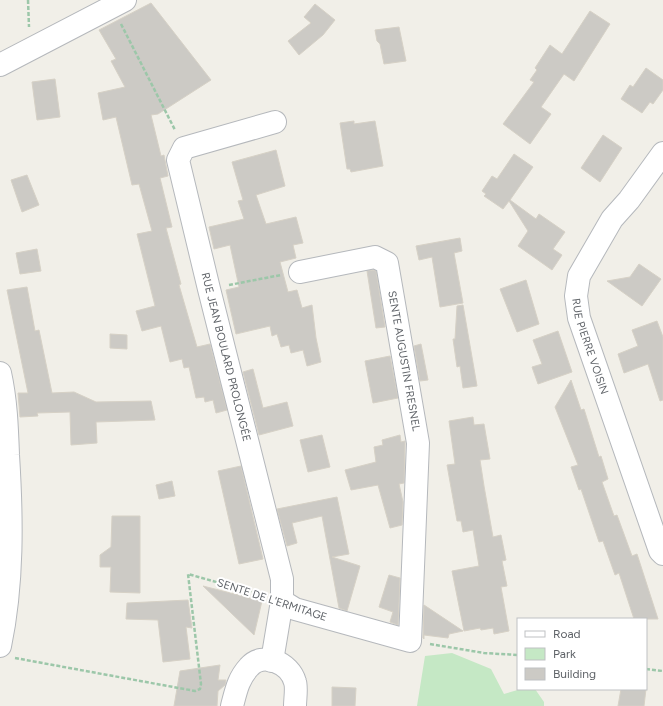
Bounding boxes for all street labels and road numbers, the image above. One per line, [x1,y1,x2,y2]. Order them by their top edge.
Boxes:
street label: RUE JEAN BOULARD PROLONGÉE [199,271,253,443]
street label: SENTE AUGUSTIN FRESNEL [385,290,423,432]
street label: RUE PIERRE VOISIN [570,297,612,396]
street label: SENTE DE L'ERMITAGE [215,576,329,624]

